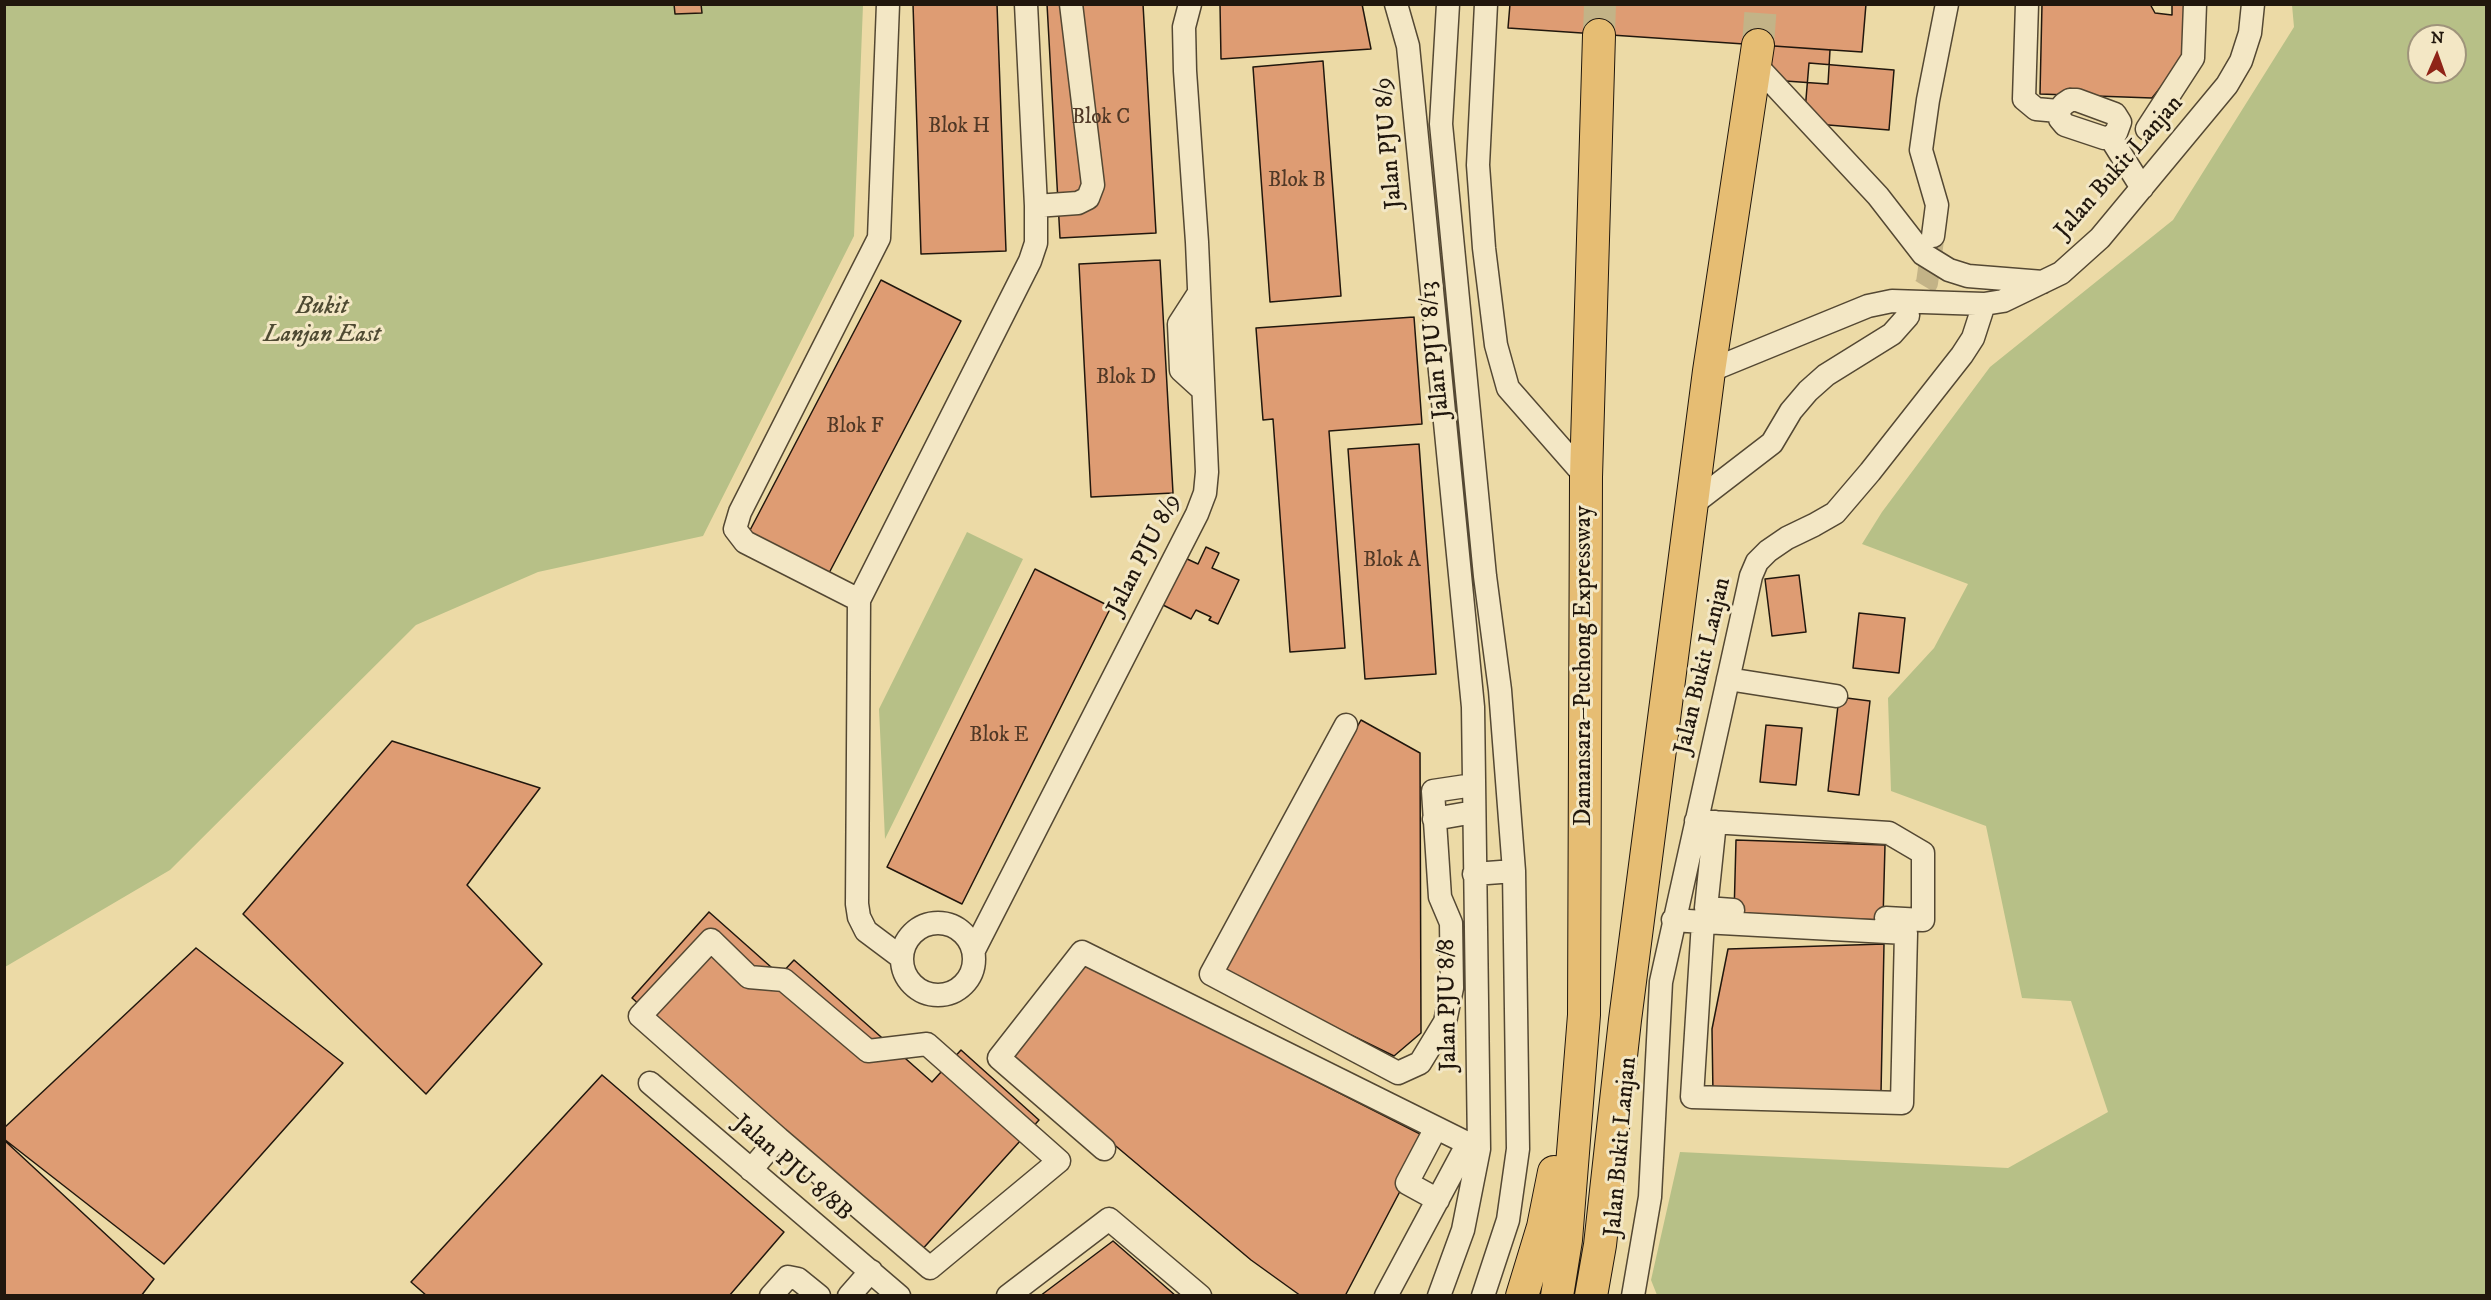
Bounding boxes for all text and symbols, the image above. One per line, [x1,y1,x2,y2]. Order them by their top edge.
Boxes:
north arrow [2407,24,2467,84]
text: N [2431,28,2444,48]
street label: Jalan PJU 8/9 [1370,76,1410,210]
street label: Jalan Bukit Lanjan [2050,90,2190,246]
house number: Blok C [1072,106,1130,132]
house number: Blok H [928,115,990,141]
house number: Blok B [1268,169,1326,195]
street label: Jalan PJU 8/13 [1414,280,1458,420]
park label: Bukit Lanjan East [263,294,381,350]
house number: Blok D [1096,366,1156,392]
house number: Blok F [826,415,884,441]
street label: Jalan PJU 8/9 [1102,490,1188,620]
street label: Damansara–Puchong Expressway [1571,506,1599,826]
house number: Blok A [1363,549,1421,575]
street label: Jalan Bukit Lanjan [1670,575,1738,757]
house number: Blok E [969,724,1029,750]
street label: Jalan PJU 8/8 [1433,939,1465,1071]
street label: Jalan Bukit Lanjan [1600,1056,1644,1238]
street label: Jalan PJU 8/8B [727,1110,857,1228]

